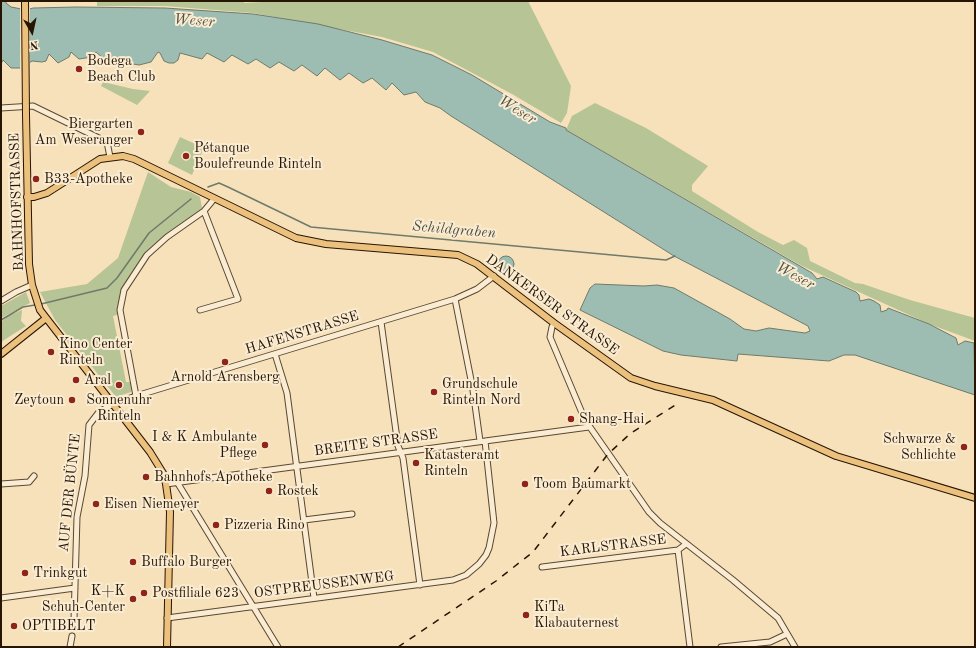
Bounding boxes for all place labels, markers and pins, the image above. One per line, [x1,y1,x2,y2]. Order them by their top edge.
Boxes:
place label: Bodega Beach Club [87,53,155,86]
marker: Bodega Beach Club [74,64,84,74]
place label: Biergarten Am Weseranger [35,116,133,148]
marker: Biergarten Am Weseranger [136,127,146,137]
place label: Pétanque Boulefreunde Rinteln [194,140,322,172]
marker: Pétanque Boulefreunde Rinteln [181,151,191,161]
place label: B33-Apotheke [44,171,133,187]
marker: B33-Apotheke [31,174,41,184]
place label: Kino Center Rinteln [59,336,132,368]
marker: Kino Center Rinteln [46,347,56,357]
marker: Arnold Arensberg [220,357,230,367]
place label: Arnold Arensberg [170,369,280,385]
place label: Aral [84,372,111,388]
marker: Aral [71,375,81,385]
place label: Grundschule Rinteln Nord [442,376,521,408]
marker: Sonnenuhr Rinteln [114,380,124,390]
marker: Grundschule Rinteln Nord [429,387,439,397]
place label: Zeytoun [14,392,64,408]
place label: Sonnenuhr Rinteln [86,392,152,424]
marker: Zeytoun [67,395,77,405]
place label: Shang-Hai [579,411,644,427]
marker: Shang-Hai [566,414,576,424]
place label: I & K Ambulante Pflege [152,429,257,462]
place label: Schwarze & Schlichte [883,431,956,464]
marker: I & K Ambulante Pflege [260,440,270,450]
marker: Schwarze & Schlichte [959,442,969,452]
place label: Katasteramt Rinteln [424,447,499,480]
marker: Katasteramt Rinteln [411,458,421,468]
place label: Bahnhofs Apotheke [154,469,272,485]
marker: Bahnhofs Apotheke [141,472,151,482]
place label: Toom Baumarkt [533,476,631,492]
marker: Toom Baumarkt [520,479,530,489]
place label: Rostek [277,483,319,499]
marker: Rostek [264,486,274,496]
place label: Eisen Niemeyer [104,496,199,512]
marker: Eisen Niemeyer [91,499,101,509]
place label: Pizzeria Rino [224,517,305,533]
marker: Pizzeria Rino [211,520,221,530]
place label: Buffalo Burger [141,554,232,570]
marker: Buffalo Burger [128,557,138,567]
place label: Trinkgut [33,565,87,581]
marker: Trinkgut [20,568,30,578]
place label: K+K Schuh-Center [42,583,125,616]
place label: Postfiliale 623 [152,585,239,601]
marker: Postfiliale 623 [139,588,149,598]
marker: K+K Schuh-Center [128,594,138,604]
place label: KiTa Klabauternest [534,599,619,632]
marker: KiTa Klabauternest [521,610,531,620]
place label: OPTIBELT [22,618,96,634]
marker: OPTIBELT [9,621,19,631]

